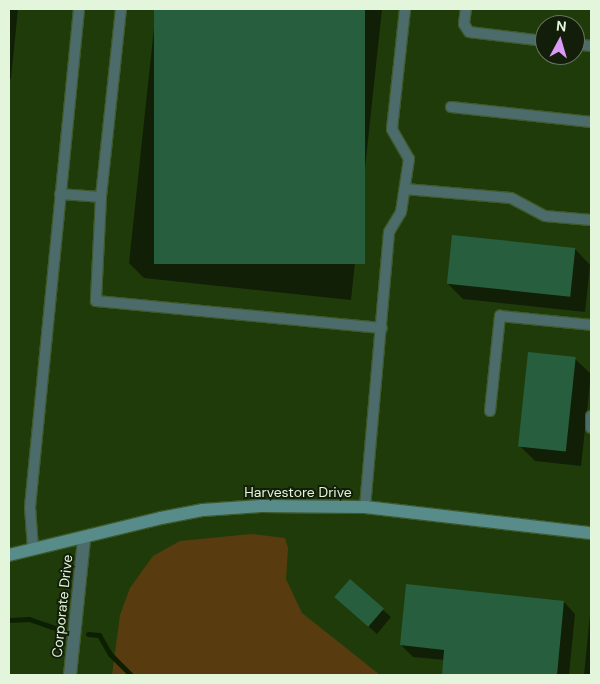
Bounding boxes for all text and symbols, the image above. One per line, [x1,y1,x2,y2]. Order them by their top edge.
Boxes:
north arrow [535,15,585,65]
text: N [555,17,567,36]
street label: Harvestore Drive [244,484,352,500]
street label: Corporate Drive [48,554,76,658]

